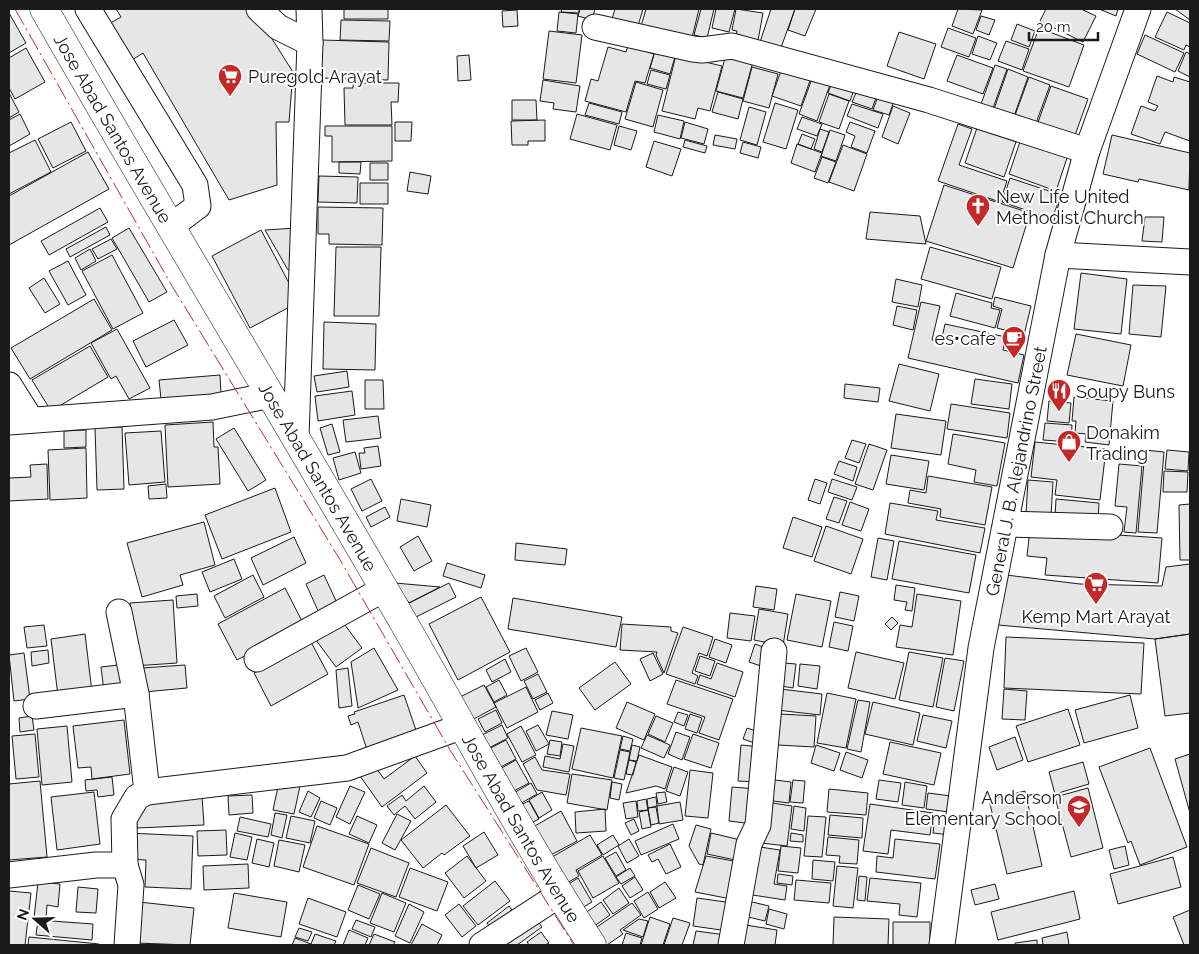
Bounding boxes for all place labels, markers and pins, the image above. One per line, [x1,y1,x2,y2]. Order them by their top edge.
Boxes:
supermarket icon: Puregold Arayat [217,63,243,97]
place label: Puregold Arayat [248,66,382,87]
place label: New Life United Methodist Church [996,186,1144,228]
church icon: New Life United Methodist Church [965,193,991,227]
cafe icon: es•cafe [1001,325,1027,359]
place label: es•cafe [935,328,996,349]
restaurant icon: Soupy Buns [1046,378,1072,412]
place label: Soupy Buns [1076,381,1175,402]
place label: Donakim Trading [1086,422,1160,464]
shop icon: Donakim Trading [1056,429,1082,463]
supermarket icon: Kemp Mart Arayat [1083,571,1109,605]
place label: Kemp Mart Arayat [1022,606,1170,627]
place label: Anderson Elementary School [904,787,1062,829]
school or university icon: Anderson Elementary School [1066,794,1092,828]

